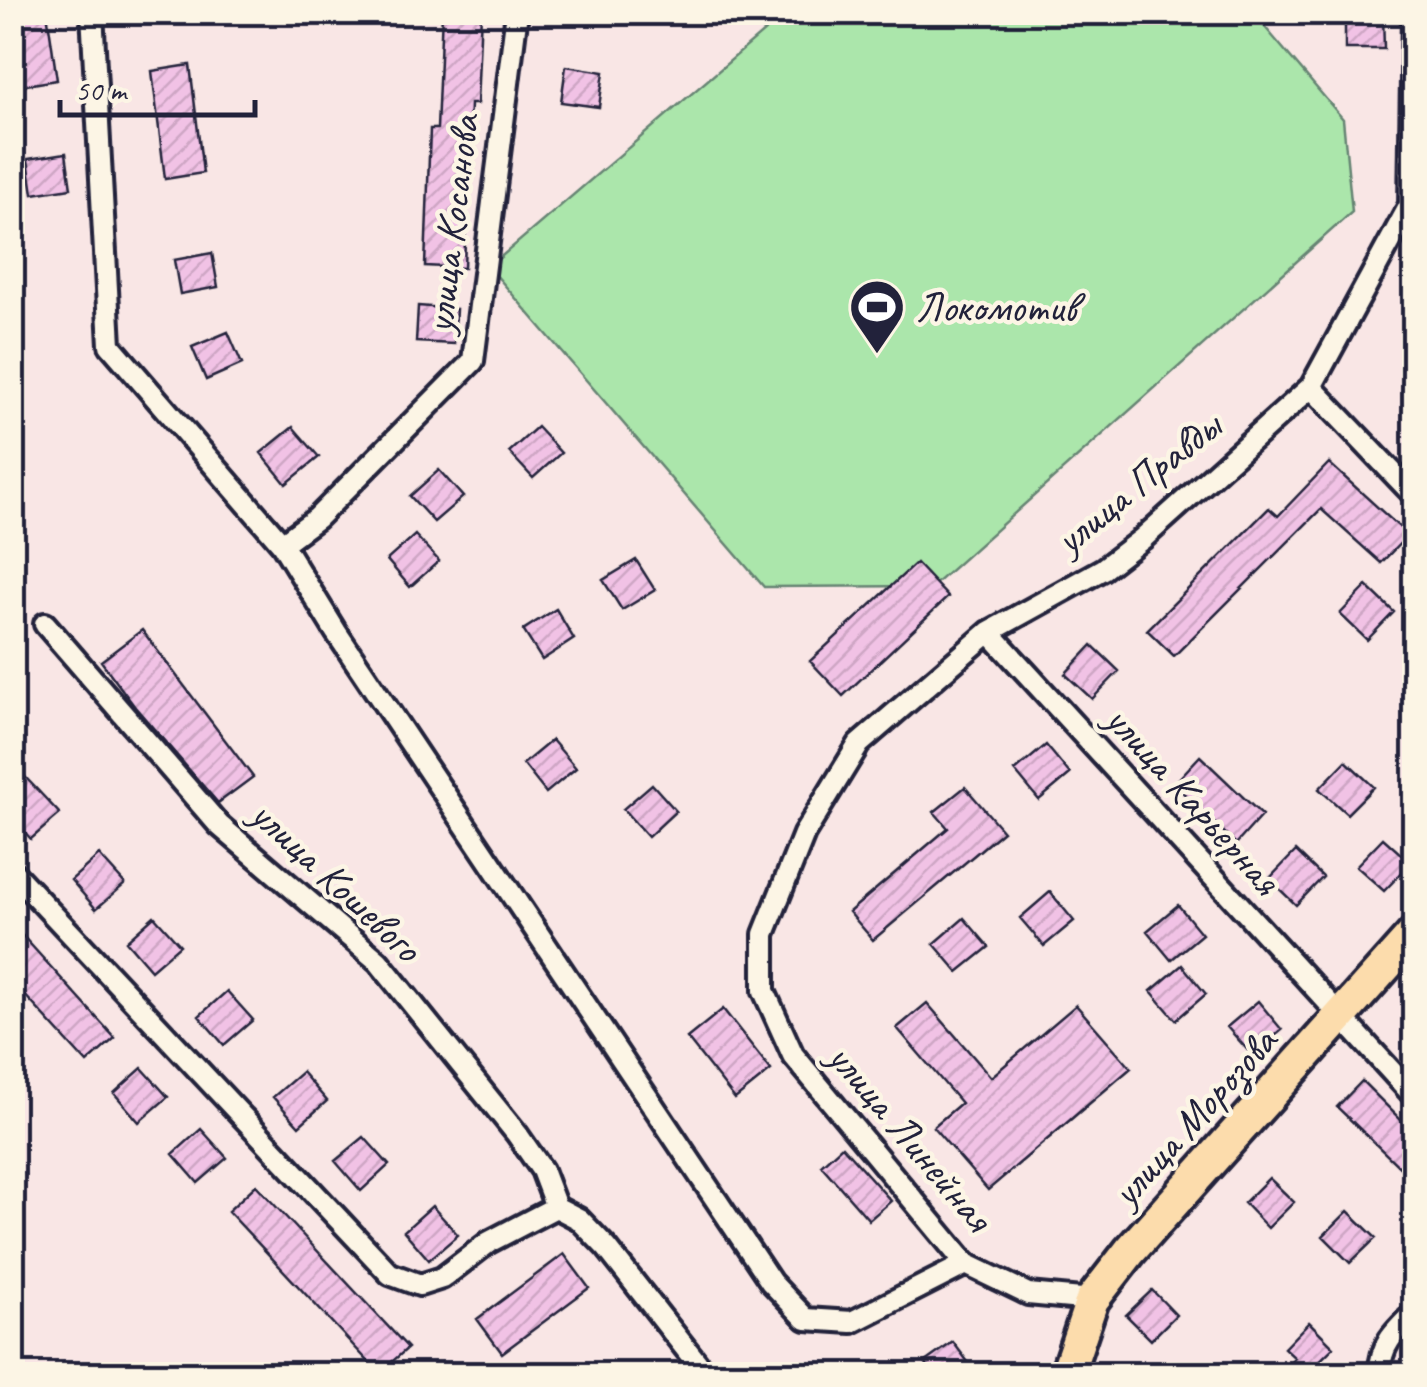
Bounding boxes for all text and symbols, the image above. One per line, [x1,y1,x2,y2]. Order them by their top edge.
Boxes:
scale bar [60,55,255,117]
text: 50 m [75,71,128,109]
street label: улица Косанова [412,109,492,339]
sports icon: Локомотив [847,277,907,356]
place label: Локомотив [916,281,1087,334]
street label: улица Правды [1042,398,1234,568]
street label: улица Карьерная [1092,692,1293,907]
street label: улица Кошевого [237,786,434,975]
street label: улица Морозова [1098,1014,1290,1220]
street label: улица Линейная [814,1030,1006,1244]

